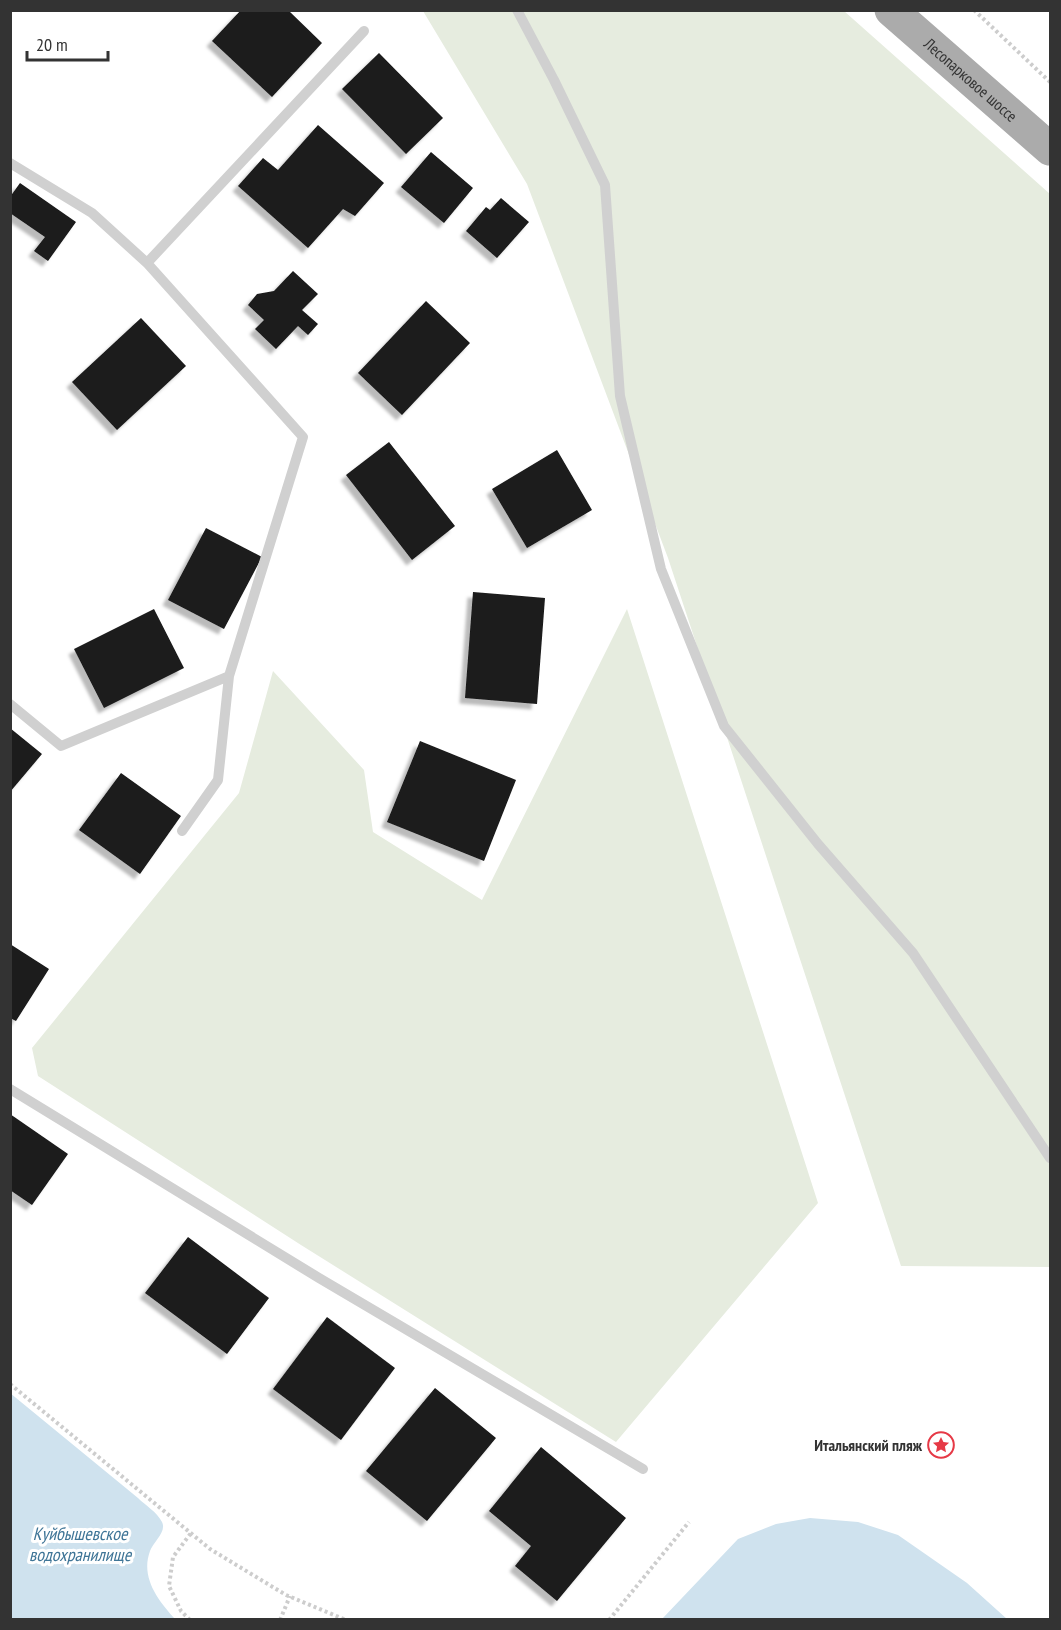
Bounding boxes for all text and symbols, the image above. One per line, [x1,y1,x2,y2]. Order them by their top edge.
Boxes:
scale bar [27,24,108,62]
text: 20 m [36,33,68,56]
street label: Лесопарковое шоссе [919,33,1022,126]
place icon: Итальянский пляж [926,1430,956,1460]
place label: Итальянский пляж [814,1435,923,1455]
water label: Куйбышевское водохранилище [29,1522,133,1566]

